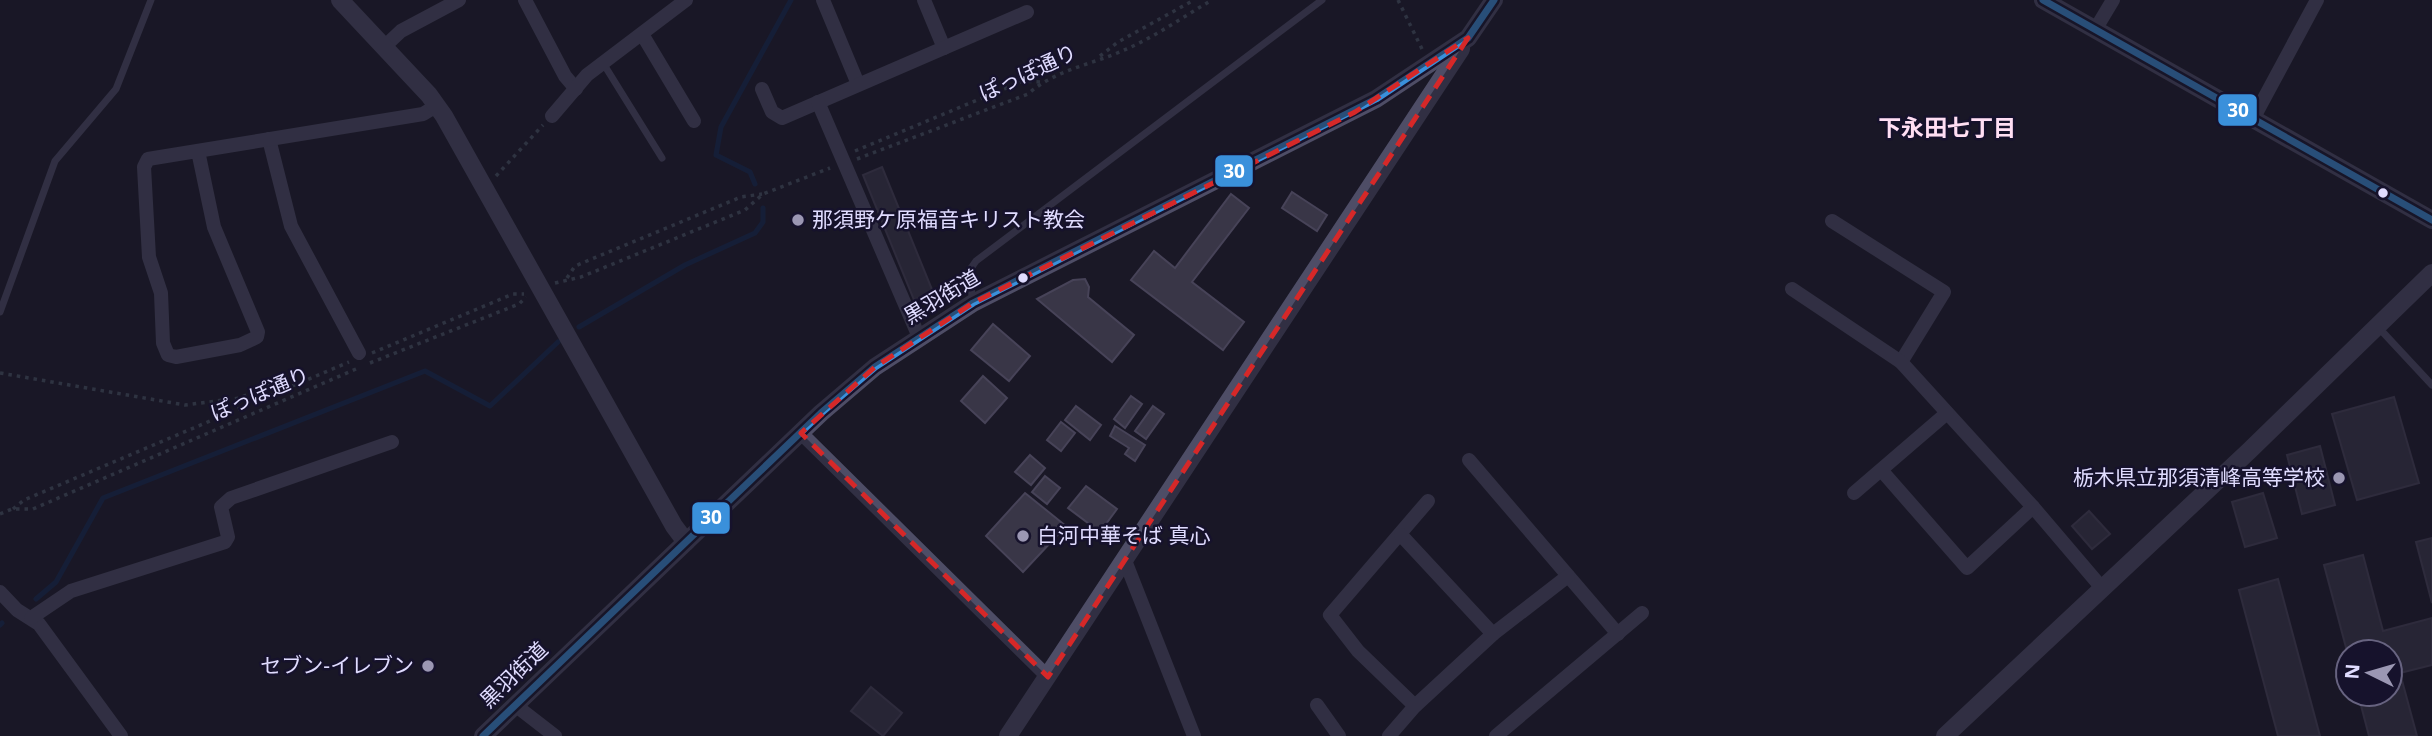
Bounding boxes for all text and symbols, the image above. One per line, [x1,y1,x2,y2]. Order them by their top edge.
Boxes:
street label: ぽっぽ通り [974,37,1081,107]
line badge: 30 [2217,93,2258,127]
text: 30 [2227,97,2249,123]
district label: 下永田七丁目 [1878,111,2016,143]
line badge: 30 [1214,154,1254,188]
text: 30 [1223,158,1245,184]
unlabelled marker [2376,186,2390,200]
place label: 那須野ケ原福音キリスト教会 [812,205,1085,233]
marker: 那須野ケ原福音キリスト教会 [790,212,806,228]
street label: 黒羽街道 [898,263,985,330]
unlabelled marker [1016,271,1030,285]
street label: ぽっぽ通り [206,360,313,426]
place label: 栃木県立那須清峰高等学校 [2073,463,2325,491]
marker: 栃木県立那須清峰高等学校 [2331,470,2347,486]
line badge: 30 [691,501,731,535]
text: 30 [700,504,722,530]
place label: 白河中華そば 真心 [1037,521,1210,549]
marker: 白河中華そば 真心 [1015,528,1031,544]
street label: 黒羽街道 [473,635,553,714]
north arrow [2334,638,2404,708]
place label: セブン-イレブン [260,651,414,679]
marker: セブン-イレブン [420,658,436,674]
text: N [2338,663,2366,680]

